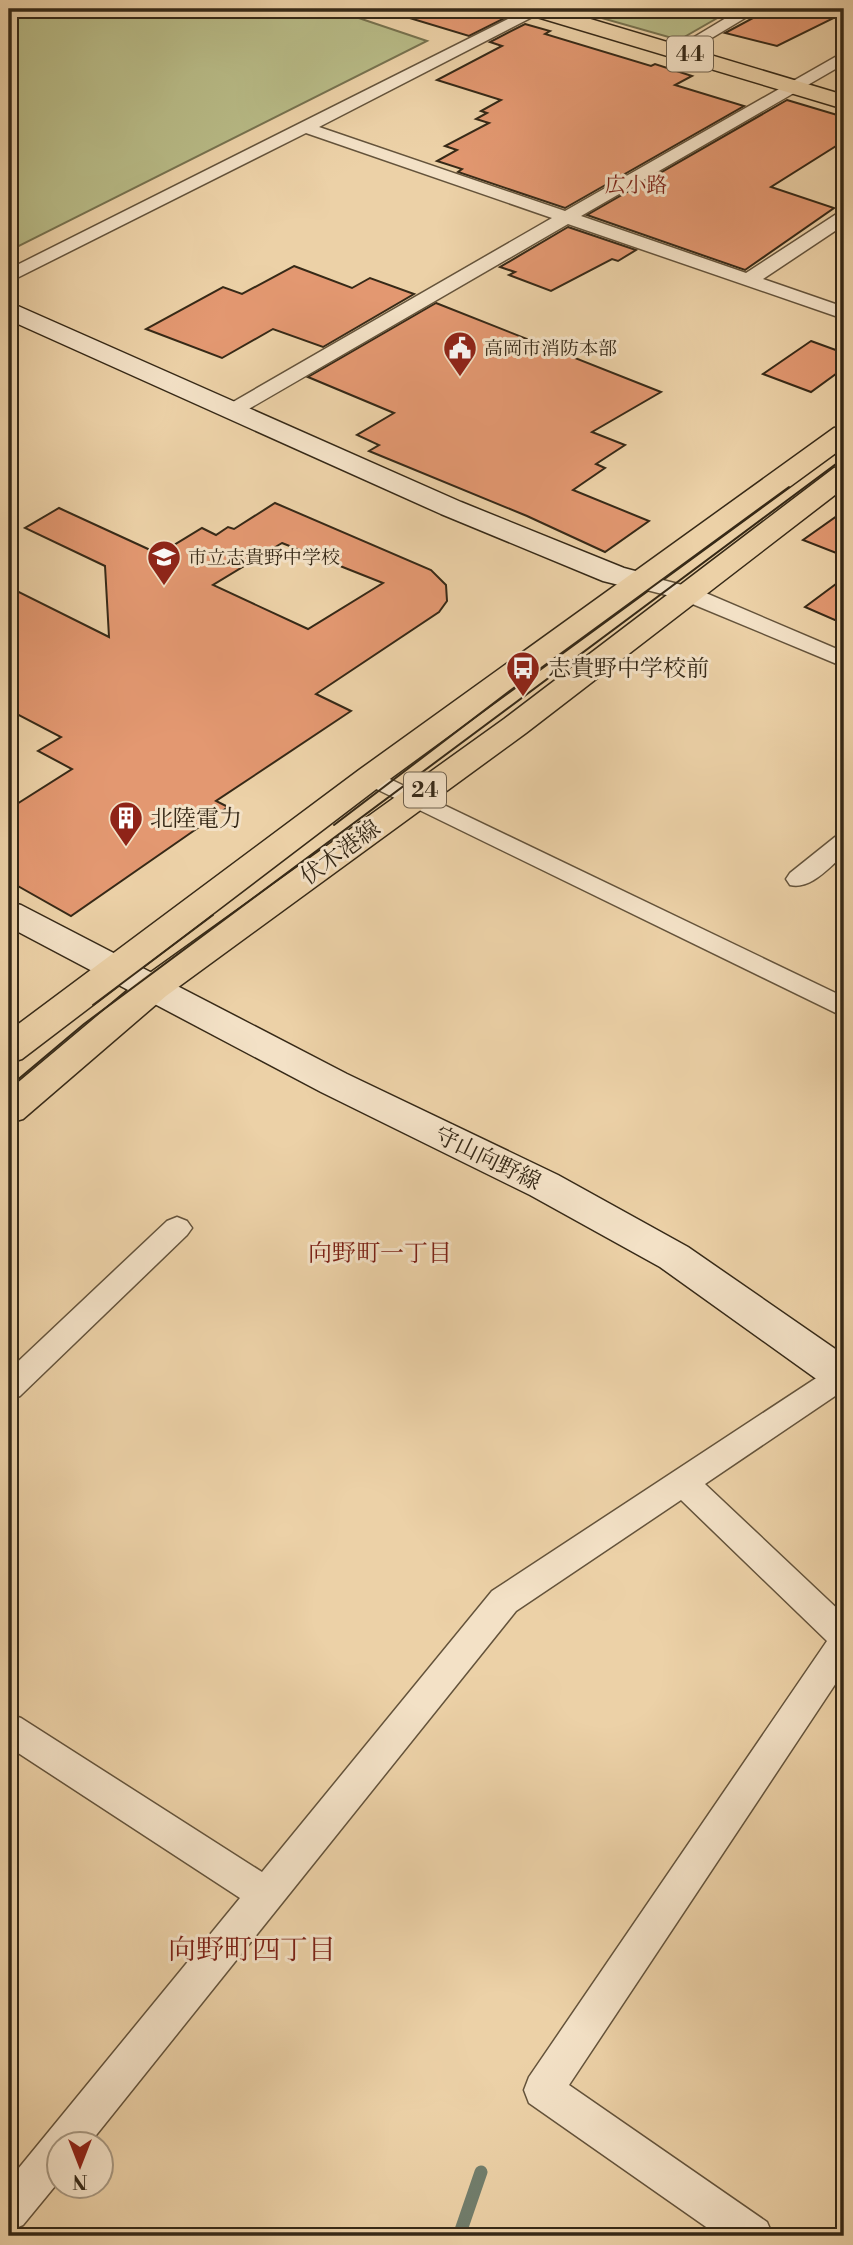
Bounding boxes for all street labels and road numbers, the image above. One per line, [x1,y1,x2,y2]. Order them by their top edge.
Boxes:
road number: 44 [667,36,713,72]
road number: 24 [404,772,446,808]
street label: 伏木港線 [295,814,386,891]
street label: 守山向野線 [430,1121,545,1197]

